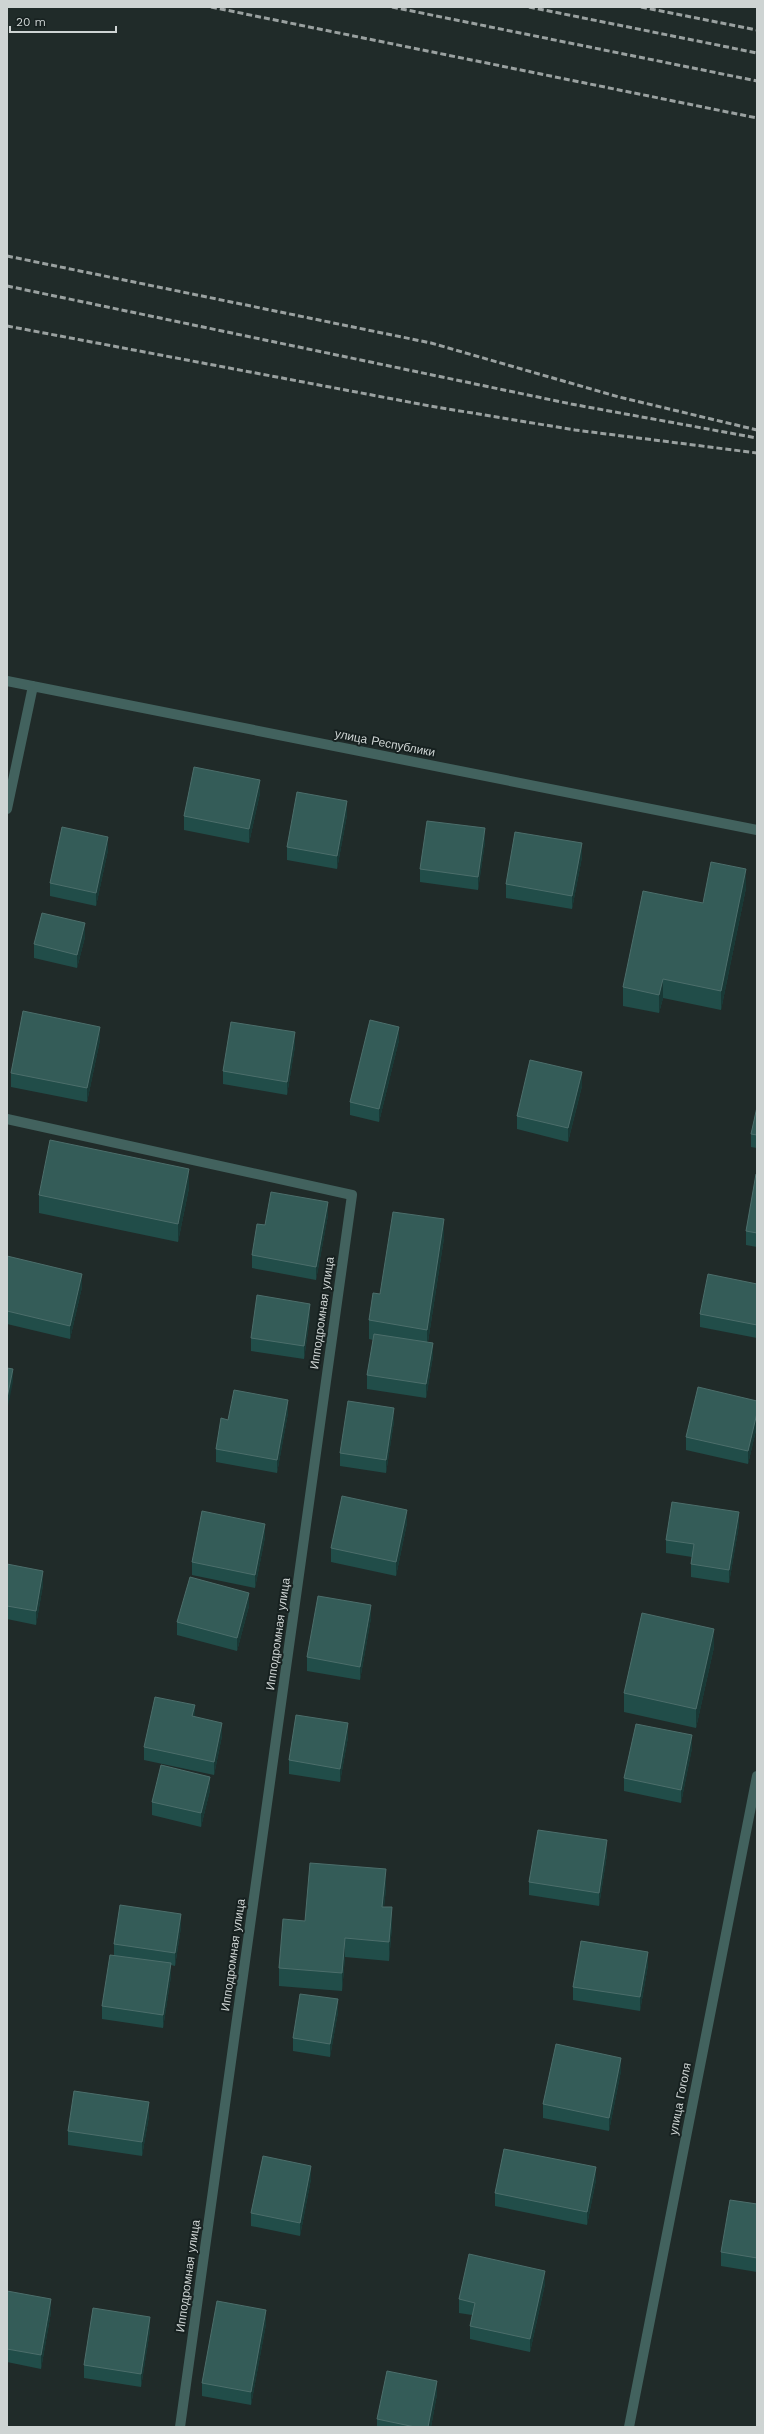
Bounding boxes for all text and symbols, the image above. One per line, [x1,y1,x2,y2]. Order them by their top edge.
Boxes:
scale bar [10,8,116,34]
text: 20 m [16,15,46,29]
street label: улица Республики [334,726,436,760]
street label: Ипподромная улица [307,1256,337,1370]
street label: Ипподромная улица [263,1577,293,1691]
street label: Ипподромная улица [218,1898,248,2012]
street label: улица Гоголя [666,2062,694,2136]
street label: Ипподромная улица [173,2219,203,2333]

